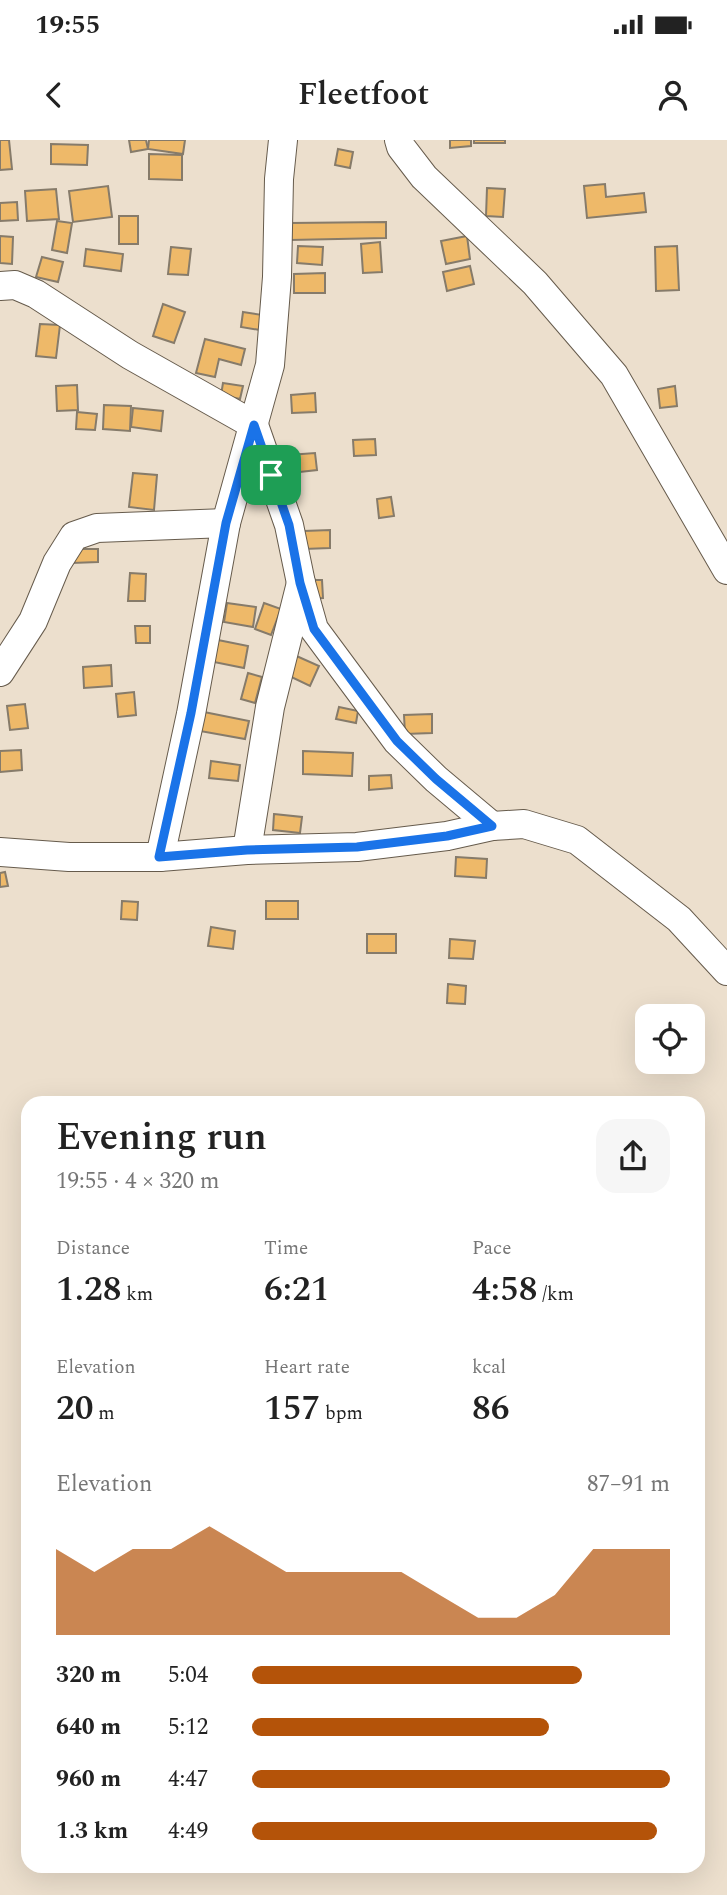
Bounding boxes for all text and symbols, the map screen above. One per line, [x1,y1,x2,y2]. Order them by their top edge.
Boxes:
text: 19:55 [35,5,100,45]
text: Fleetfoot [298,70,429,119]
icon: back [35,76,73,114]
icon: person [654,76,692,114]
pin [241,445,301,505]
icon: arrive [252,456,290,494]
map controls [635,1004,705,1074]
button: locate [635,1004,705,1074]
text: Evening run [56,1109,267,1167]
button: share [596,1119,670,1193]
text: 19:55 · 4 × 320 m [56,1164,220,1199]
text: Distance [56,1234,130,1263]
text: Time [264,1234,308,1263]
text: Pace [472,1234,511,1263]
text: 1.28 [56,1263,121,1316]
text: 6:21 [264,1263,329,1316]
text: 4:58 [472,1263,537,1316]
text: km [121,1280,153,1309]
text: /km [537,1280,574,1309]
text: Elevation [56,1353,136,1382]
text: Heart rate [264,1353,350,1382]
text: kcal [472,1353,506,1382]
text: 20 [56,1382,94,1435]
text: 157 [264,1382,320,1435]
text: 86 [472,1382,510,1435]
text: m [94,1399,115,1428]
text: bpm [320,1399,363,1428]
text: Elevation [56,1467,152,1502]
text: 87–91 m [587,1467,670,1502]
text: 320 m [56,1658,121,1693]
text: 5:04 [168,1658,208,1693]
text: 640 m [56,1710,121,1745]
text: 5:12 [168,1710,208,1745]
text: 960 m [56,1762,121,1797]
text: 4:47 [168,1762,208,1797]
text: 1.3 km [56,1814,128,1849]
text: 4:49 [168,1814,208,1849]

